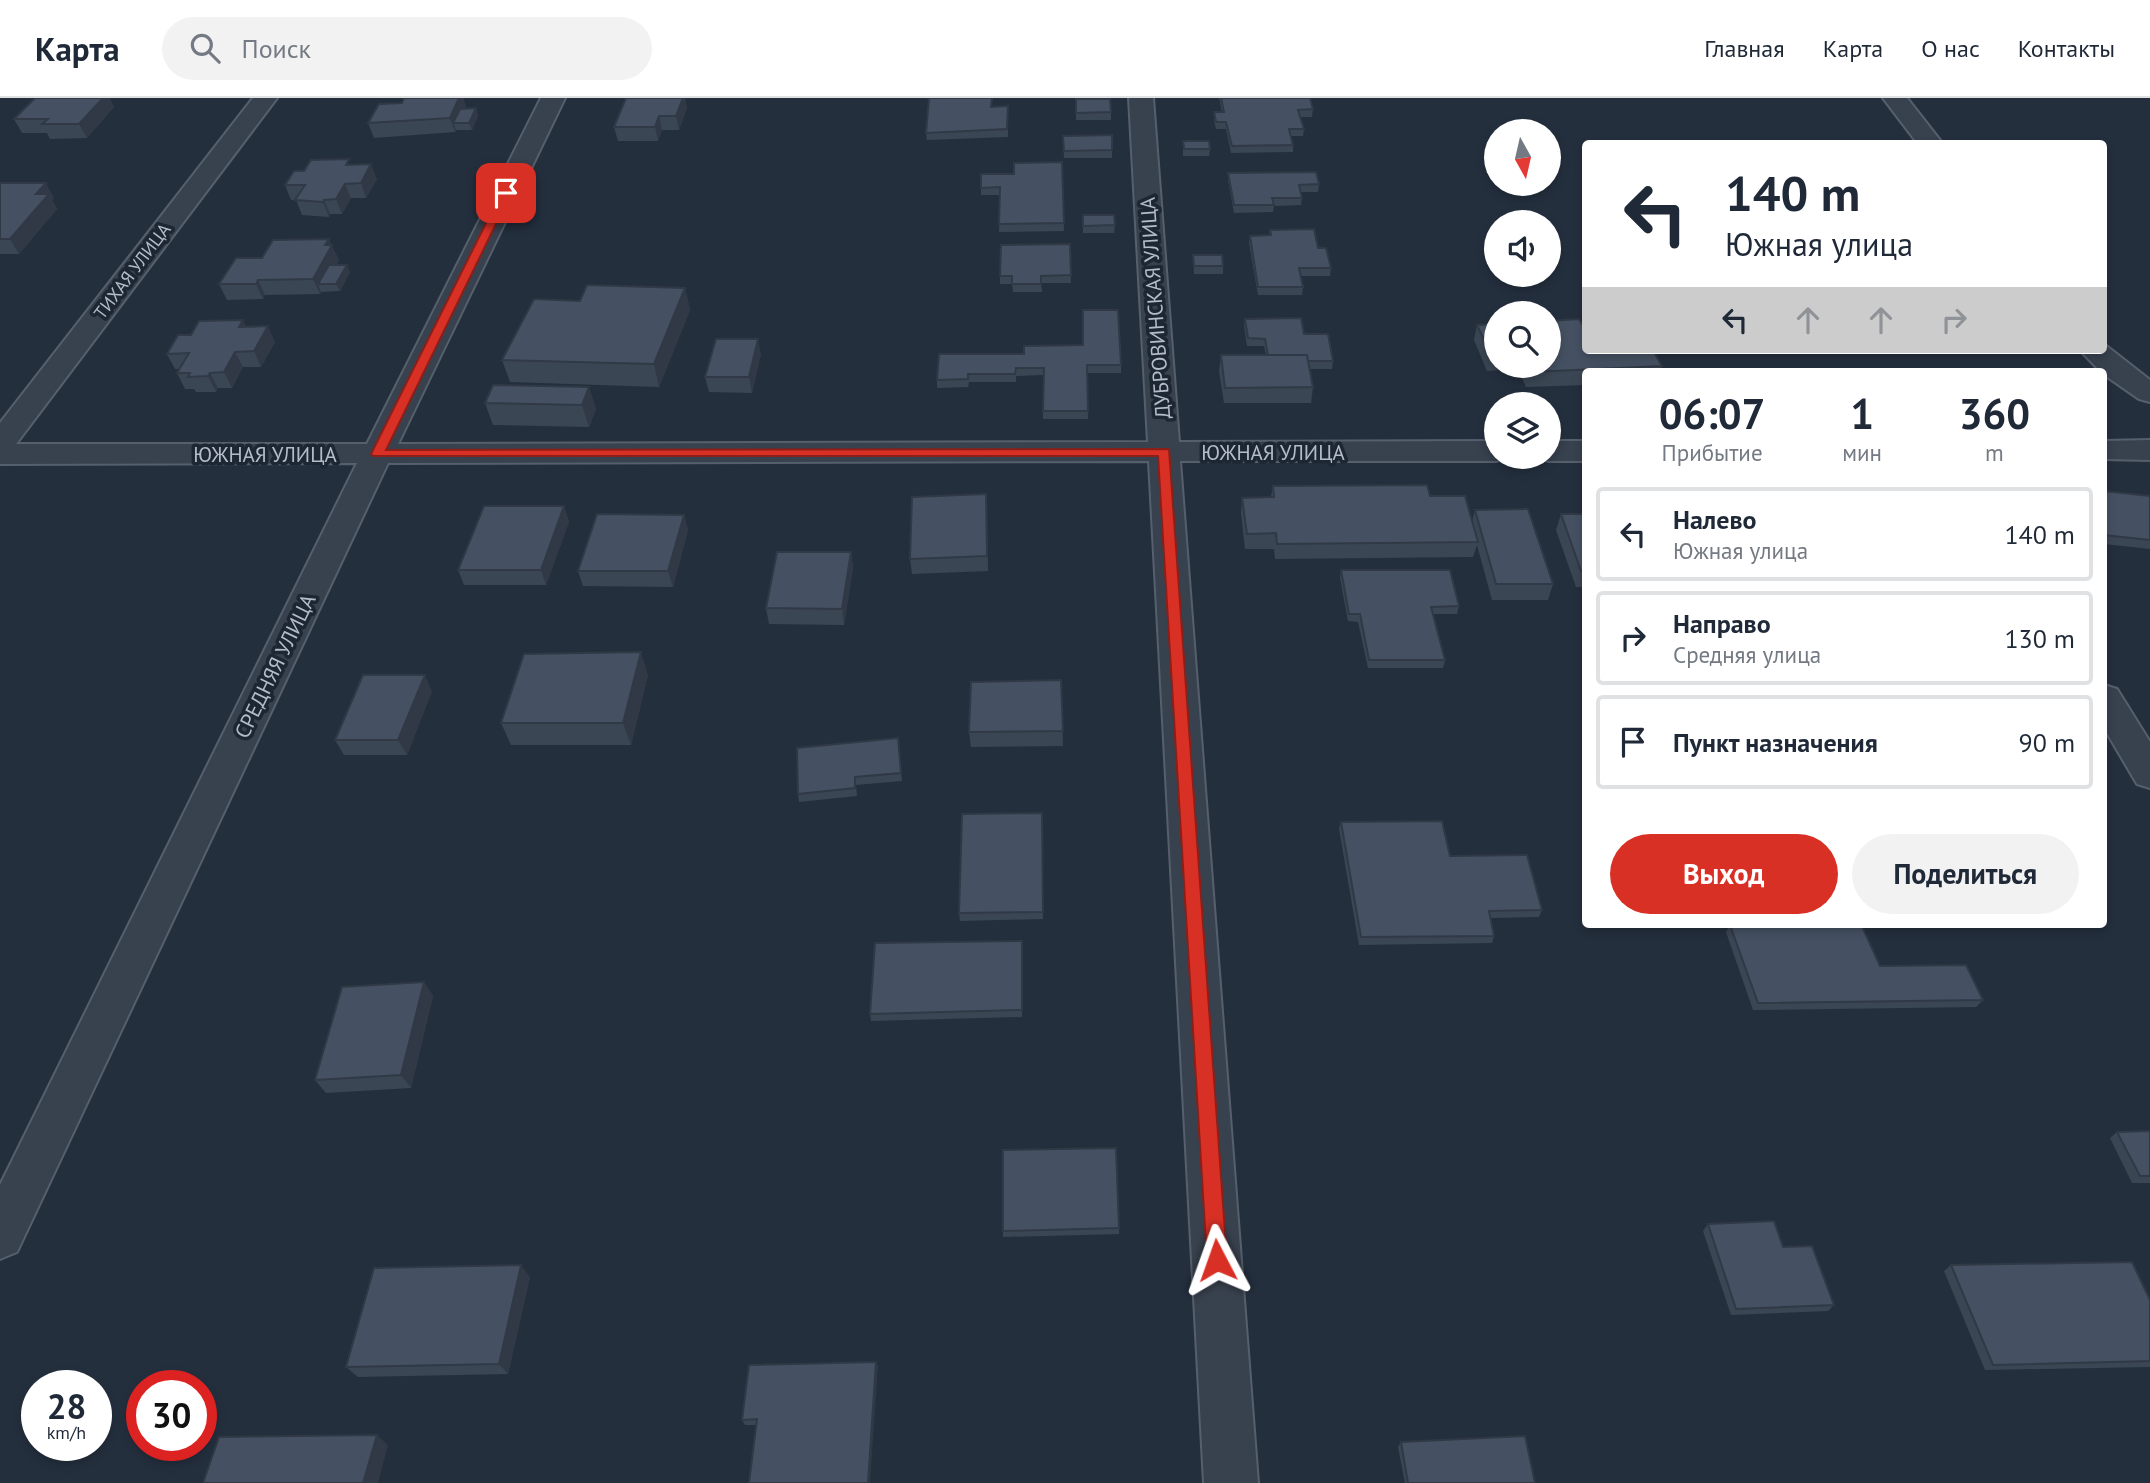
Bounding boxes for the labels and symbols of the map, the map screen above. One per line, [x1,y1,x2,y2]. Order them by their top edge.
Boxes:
north arrow [1484,119,1561,196]
pin [476,163,536,223]
street label: ДУБРОВИНСКАЯ УЛИЦА [1134,196,1176,420]
street label: ТИХАЯ УЛИЦА [89,218,176,323]
street label: ЮЖНАЯ УЛИЦА [1201,439,1346,466]
street label: ЮЖНАЯ УЛИЦА [193,441,338,468]
street label: СРЕДНЯЯ УЛИЦА [228,589,322,743]
position arrow [1180,1223,1254,1297]
speed limit sign: 30 [126,1370,217,1461]

